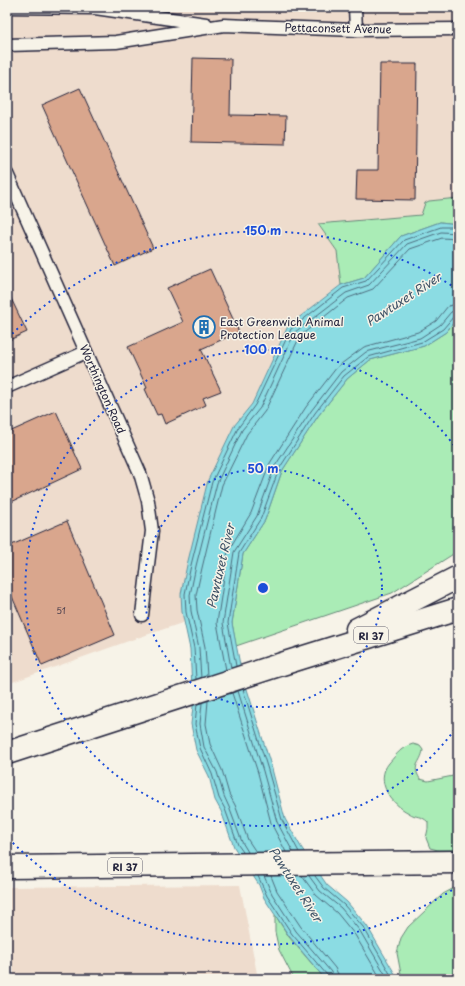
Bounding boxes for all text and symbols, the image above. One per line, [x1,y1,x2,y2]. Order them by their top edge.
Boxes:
street label: Pettaconsett Avenue [284,19,392,37]
text: 150 m [245,221,281,239]
water label: Pawtuxet River [362,267,446,330]
place label: East Greenwich Animal Protection League [220,313,344,343]
building icon: East Greenwich Animal Protection League [191,314,217,340]
text: 100 m [244,340,282,358]
street label: Worthington Road [76,342,130,436]
text: 50 m [247,459,279,477]
water label: Pawtuxet River [201,520,239,610]
centre of rings [256,581,270,595]
house number: 51 [56,603,66,617]
road number: RI 37 [354,627,388,643]
water label: Pawtuxet River [265,843,328,927]
road number: RI 37 [108,858,142,874]

